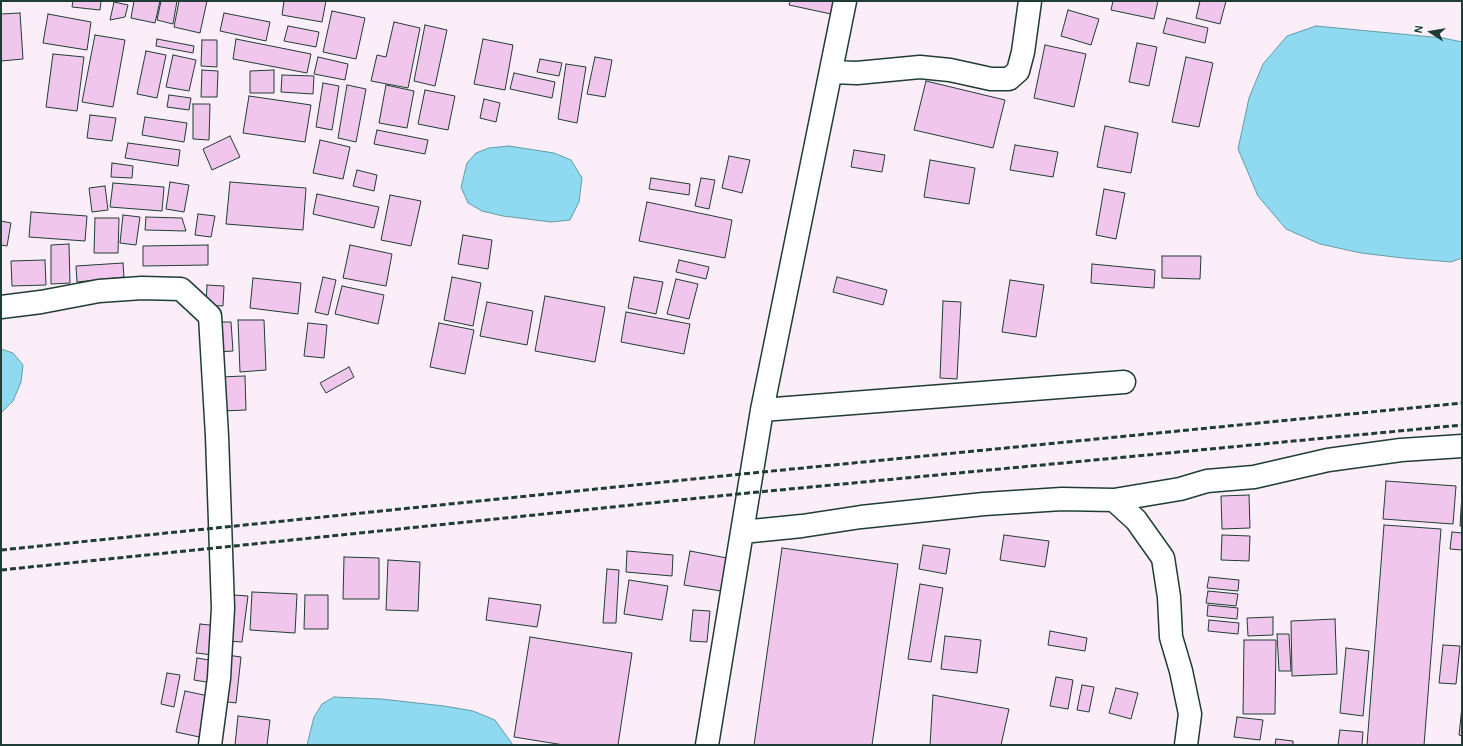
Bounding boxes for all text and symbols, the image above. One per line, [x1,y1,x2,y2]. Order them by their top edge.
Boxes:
north arrow [1411,12,1451,52]
text: N [1412,24,1426,34]

